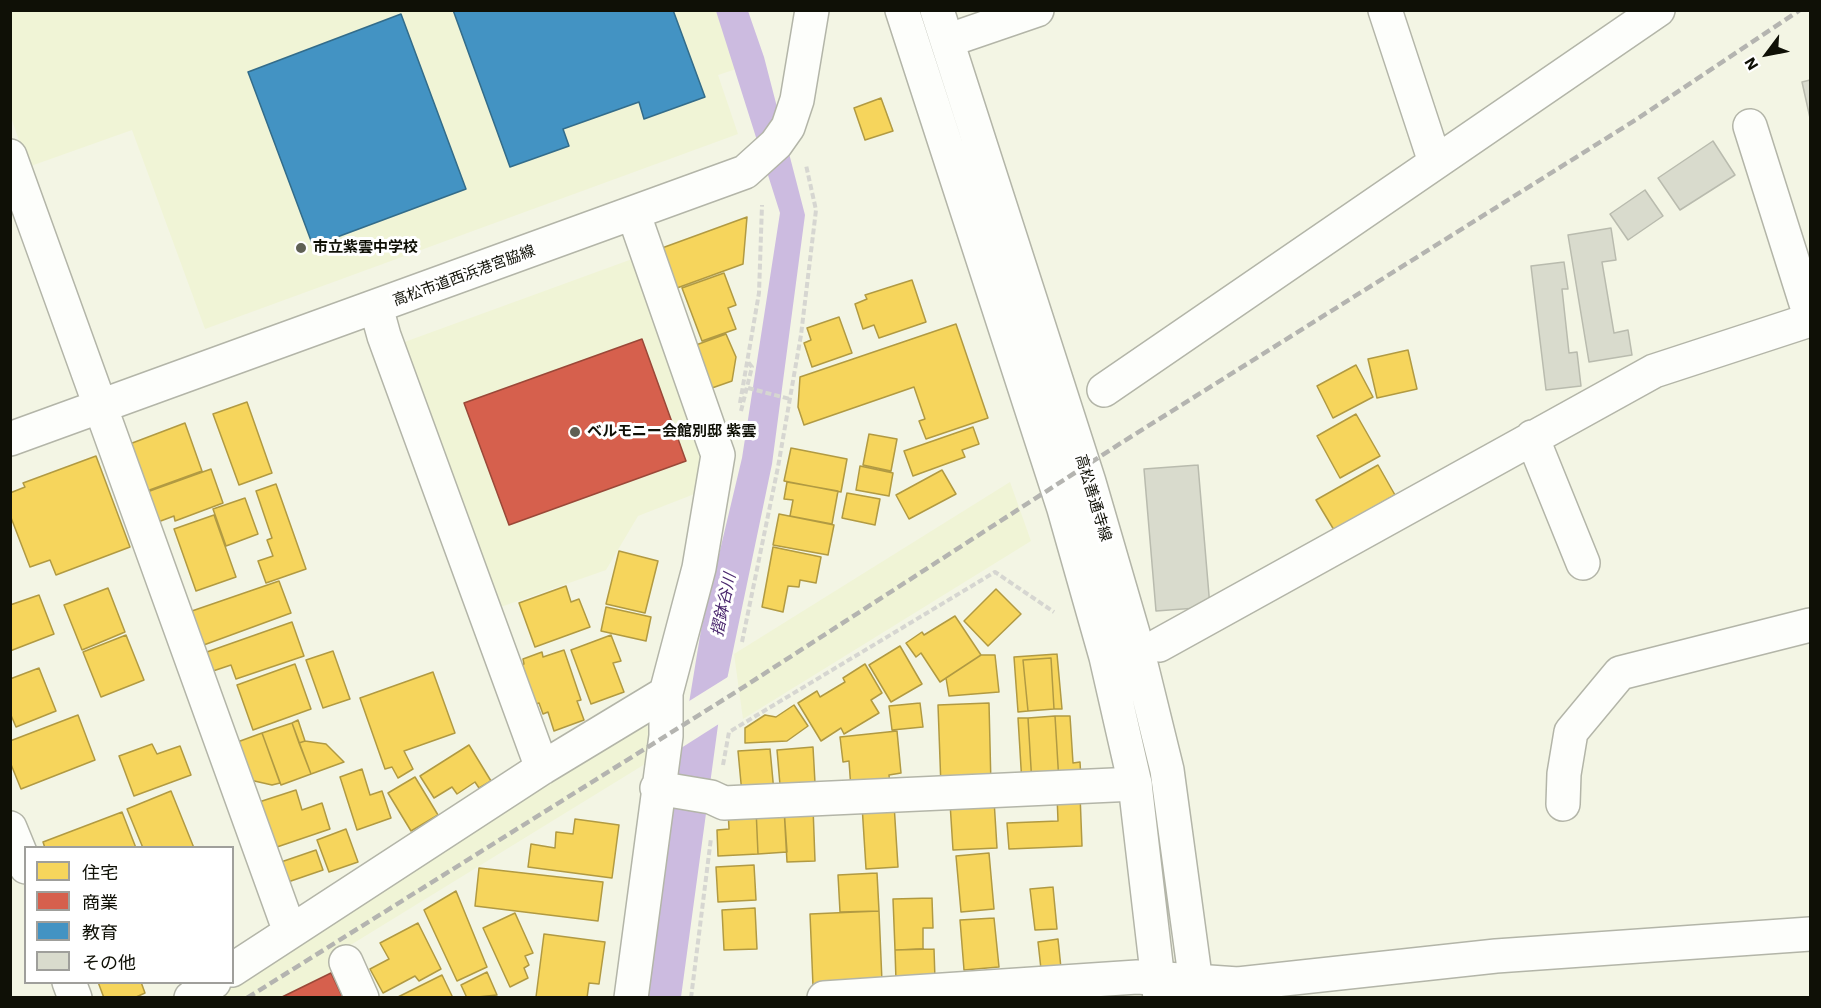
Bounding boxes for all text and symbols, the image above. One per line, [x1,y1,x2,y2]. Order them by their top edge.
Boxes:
north arrow [1737,24,1797,84]
text: N [1740,54,1763,74]
place label: 市立紫雲中学校 [313,239,418,257]
marker: 市立紫雲中学校 [294,241,308,255]
street label: 高松市道西浜港宮脇線 [390,242,538,310]
place label: ベルモニー会館別邸 紫雲 [587,423,756,441]
marker: ベルモニー会館別邸 紫雲 [568,425,582,439]
street label: 高松善通寺線 [1071,452,1115,544]
water label: 摺鉢谷川 [708,572,740,638]
legend [24,846,234,984]
text: 住宅 [82,862,118,883]
text: 商業 [82,892,118,913]
text: 教育 [82,922,118,943]
text: その他 [82,952,136,973]

